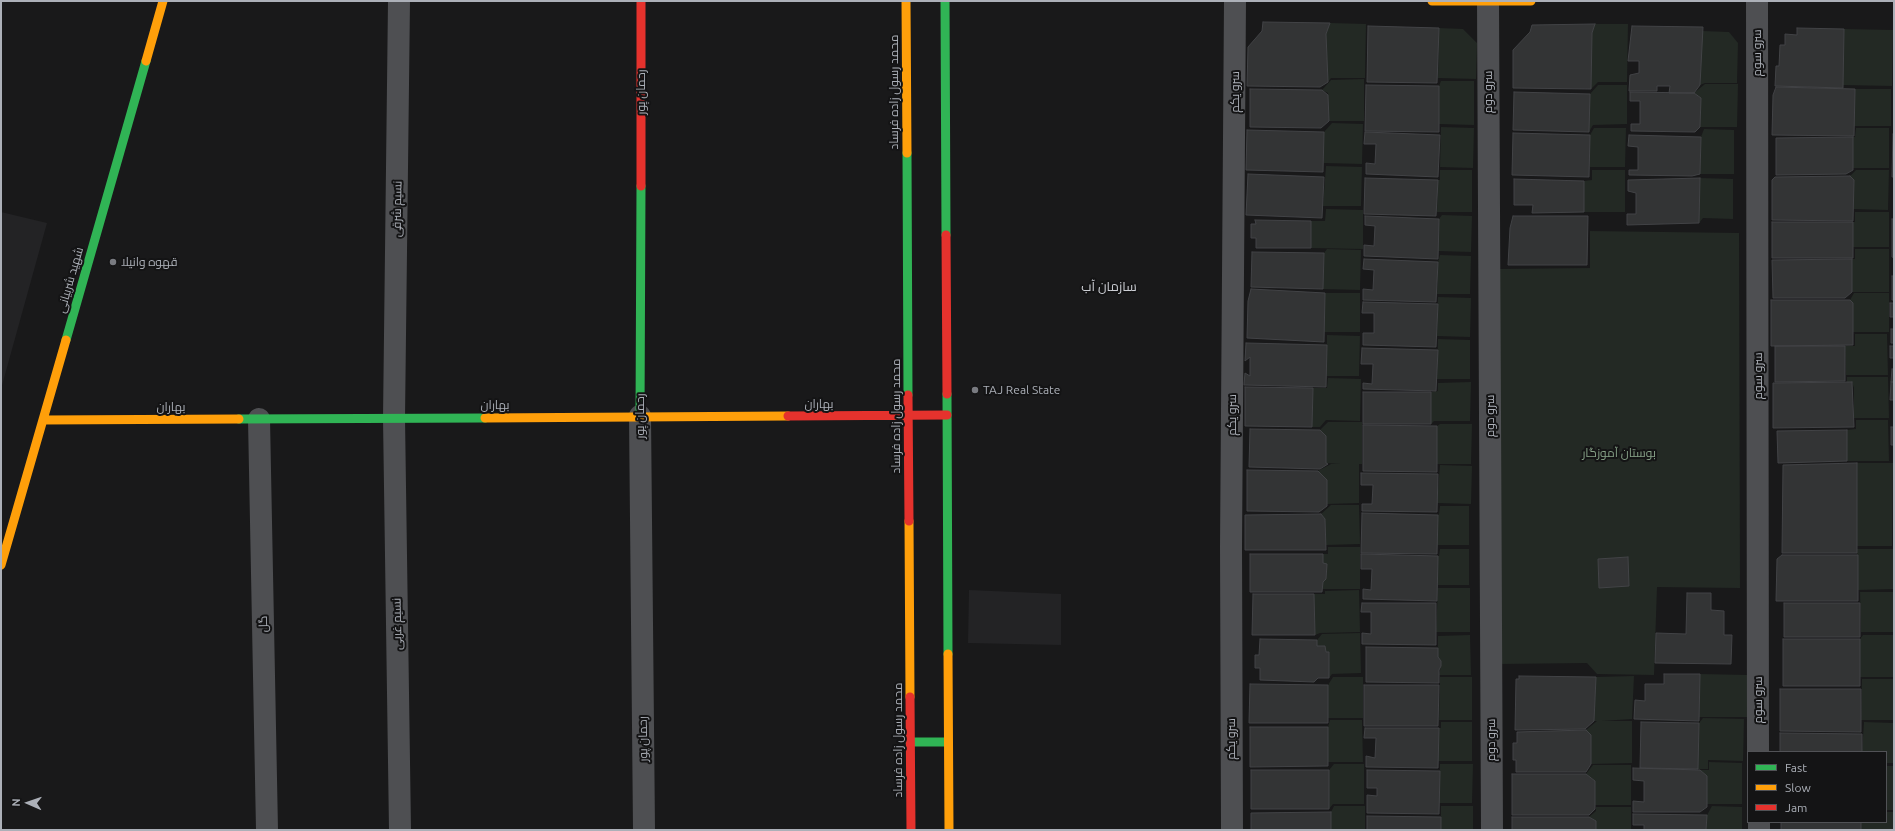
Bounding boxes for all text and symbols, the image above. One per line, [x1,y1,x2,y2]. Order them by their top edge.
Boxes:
street label: سرو سوم [1750,30,1764,76]
street label: محمد رسول زاده فرساد [887,34,901,150]
street label: رحمان پور [634,69,648,115]
street label: سرو یکم [1228,71,1242,113]
street label: سرو دوم [1481,71,1495,113]
street label: نسیم شرقی [389,181,405,237]
street label: شهید شربیانی [54,245,86,315]
place label: قهوه وانیلا [121,255,177,269]
marker: قهوه وانیلا [108,257,118,267]
district label: سازمان آب [1081,279,1137,295]
street label: سرو سوم [1751,353,1765,399]
street label: محمد رسول زاده فرساد [889,358,903,474]
place label: TAJ Real State [983,383,1060,397]
marker: TAJ Real State [970,385,980,395]
street label: رحمان پور [633,393,647,439]
street label: سرو یکم [1225,394,1239,436]
street label: سرو دوم [1483,395,1497,437]
street label: بهاران [804,397,834,411]
street label: بهاران [480,398,510,412]
street label: بهاران [156,400,186,414]
park label: بوستان آموزگار [1582,446,1656,460]
street label: نسیم غربی [389,598,405,650]
street label: گل [256,616,270,632]
street label: سرو سوم [1751,677,1765,723]
street label: محمد رسول زاده فرساد [891,682,905,798]
street label: رحمان پور [635,716,651,762]
street label: سرو یکم [1224,718,1238,760]
street label: سرو دوم [1484,719,1498,761]
legend [1747,751,1887,823]
text: Fast [1785,761,1807,774]
text: Slow [1785,781,1811,794]
north arrow [8,783,48,823]
text: N [10,798,22,807]
text: Jam [1785,801,1807,814]

